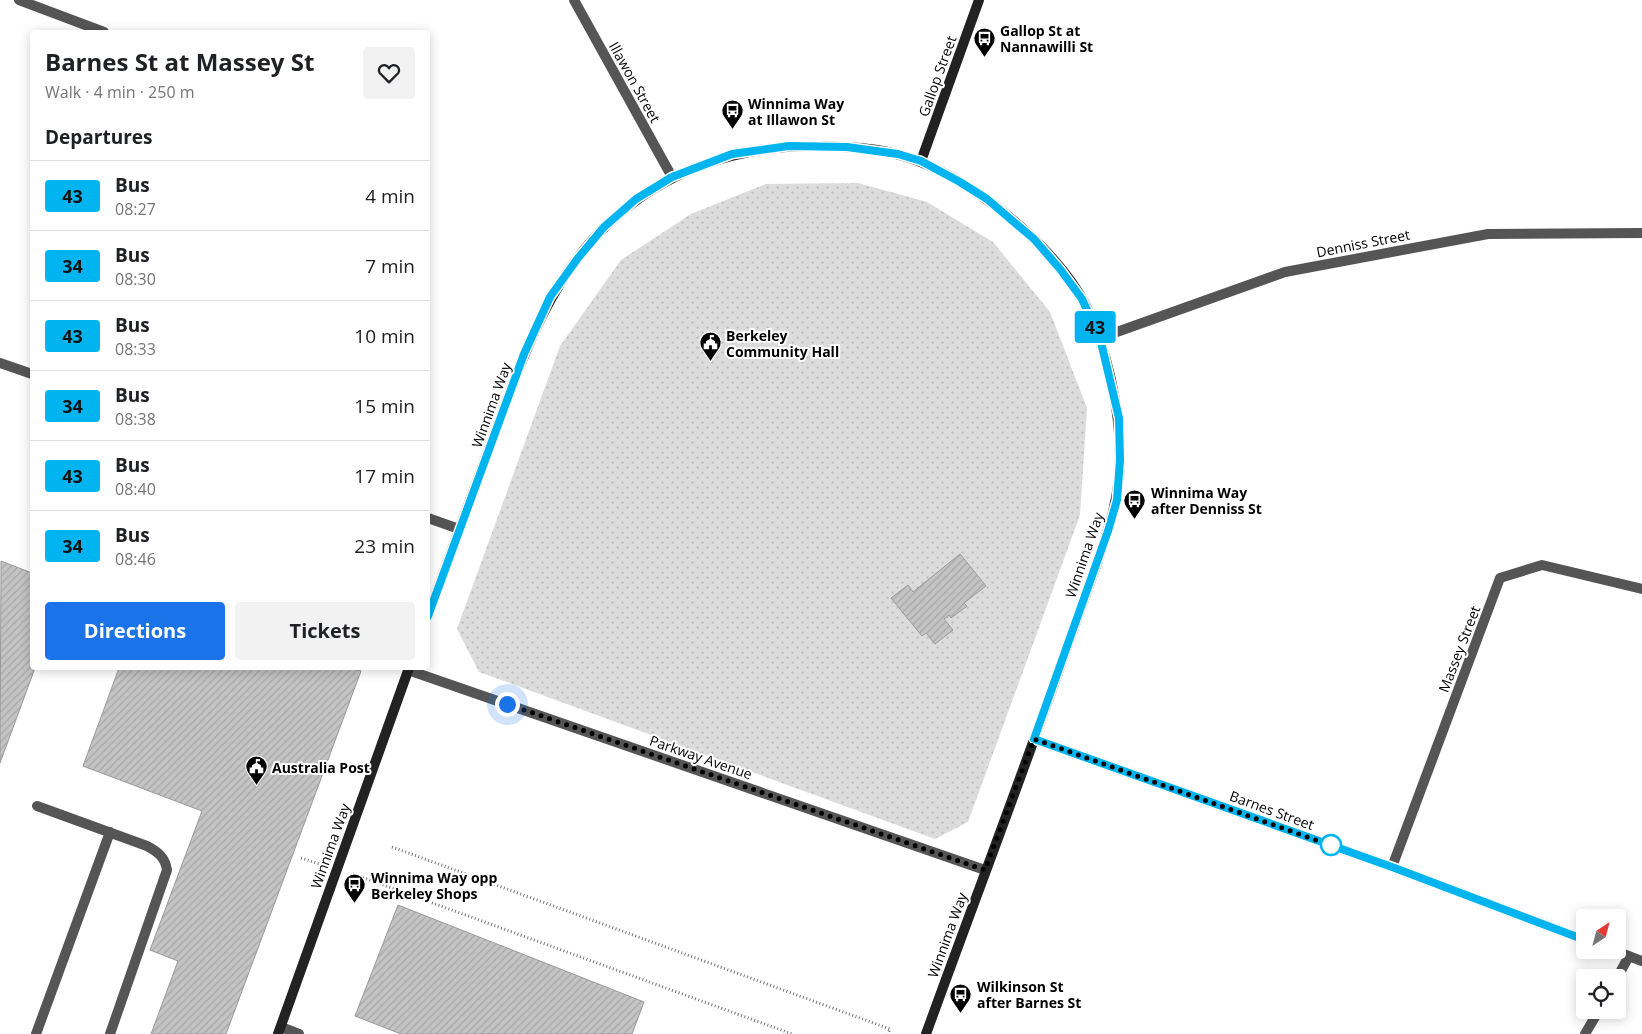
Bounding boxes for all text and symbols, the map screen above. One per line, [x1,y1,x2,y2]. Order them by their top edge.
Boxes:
place label: Gallop St at Nannawilli St [1000,21,1093,56]
bus stop icon: Gallop St at Nannawilli St [972,26,996,57]
street label: Gallop Street [914,33,960,119]
street label: Illawon Street [605,38,665,126]
text: Barnes St at Massey St [45,45,314,78]
button: heart [363,47,415,99]
text: Walk · 4 min · 250 m [45,81,195,103]
place label: Winnima Way at Illawon St [748,94,844,129]
bus stop icon: Winnima Way at Illawon St [720,99,744,130]
text: Departures [45,124,152,150]
text: Bus [115,172,150,198]
text: 4 min [365,183,415,209]
text: 43 [62,184,83,208]
text: 08:27 [115,198,156,220]
street label: Denniss Street [1315,225,1411,261]
text: Bus [115,242,150,268]
text: 7 min [365,253,415,279]
text: 34 [62,254,83,278]
text: 08:30 [115,268,156,290]
line badge: 43 [1072,311,1118,343]
text: Bus [115,312,150,338]
text: 43 [1085,315,1105,339]
text: 10 min [354,323,415,349]
text: 43 [62,324,83,348]
place label: Berkeley Community Hall [726,326,839,361]
public building icon: Berkeley Community Hall [698,331,722,362]
text: 08:33 [115,338,156,360]
street label: Winnima Way [467,359,516,450]
text: Bus [115,382,150,408]
text: 15 min [354,393,415,419]
text: 34 [62,394,83,418]
text: 08:38 [115,408,156,430]
text: Bus [115,452,150,478]
text: 17 min [354,463,415,489]
text: 43 [62,464,83,488]
text: 08:40 [115,478,156,500]
place label: Winnima Way after Denniss St [1151,483,1262,518]
bus stop icon: Winnima Way after Denniss St [1123,488,1147,519]
street label: Winnima Way [1060,509,1108,600]
text: Bus [115,522,150,548]
text: 23 min [354,533,415,559]
text: 34 [62,534,83,558]
text: 08:46 [115,548,156,570]
button: Directions [45,602,225,660]
button: Tickets [235,602,415,660]
street label: Massey Street [1434,603,1484,695]
your location [495,692,520,717]
street label: Parkway Avenue [647,731,755,783]
public building icon: Australia Post [244,755,268,786]
place label: Australia Post [272,758,370,777]
street label: Barnes Street [1227,786,1317,834]
street label: Winnima Way [306,800,355,891]
unlabelled marker [1320,834,1342,856]
place label: Winnima Way opp Berkeley Shops [371,868,497,903]
bus stop icon: Winnima Way opp Berkeley Shops [343,873,367,904]
street label: Winnima Way [923,889,972,980]
north arrow [1576,909,1626,959]
map controls [1576,909,1626,1019]
button: locate [1576,969,1626,1019]
place label: Wilkinson St after Barnes St [977,977,1081,1012]
bus stop icon: Wilkinson St after Barnes St [949,982,973,1013]

